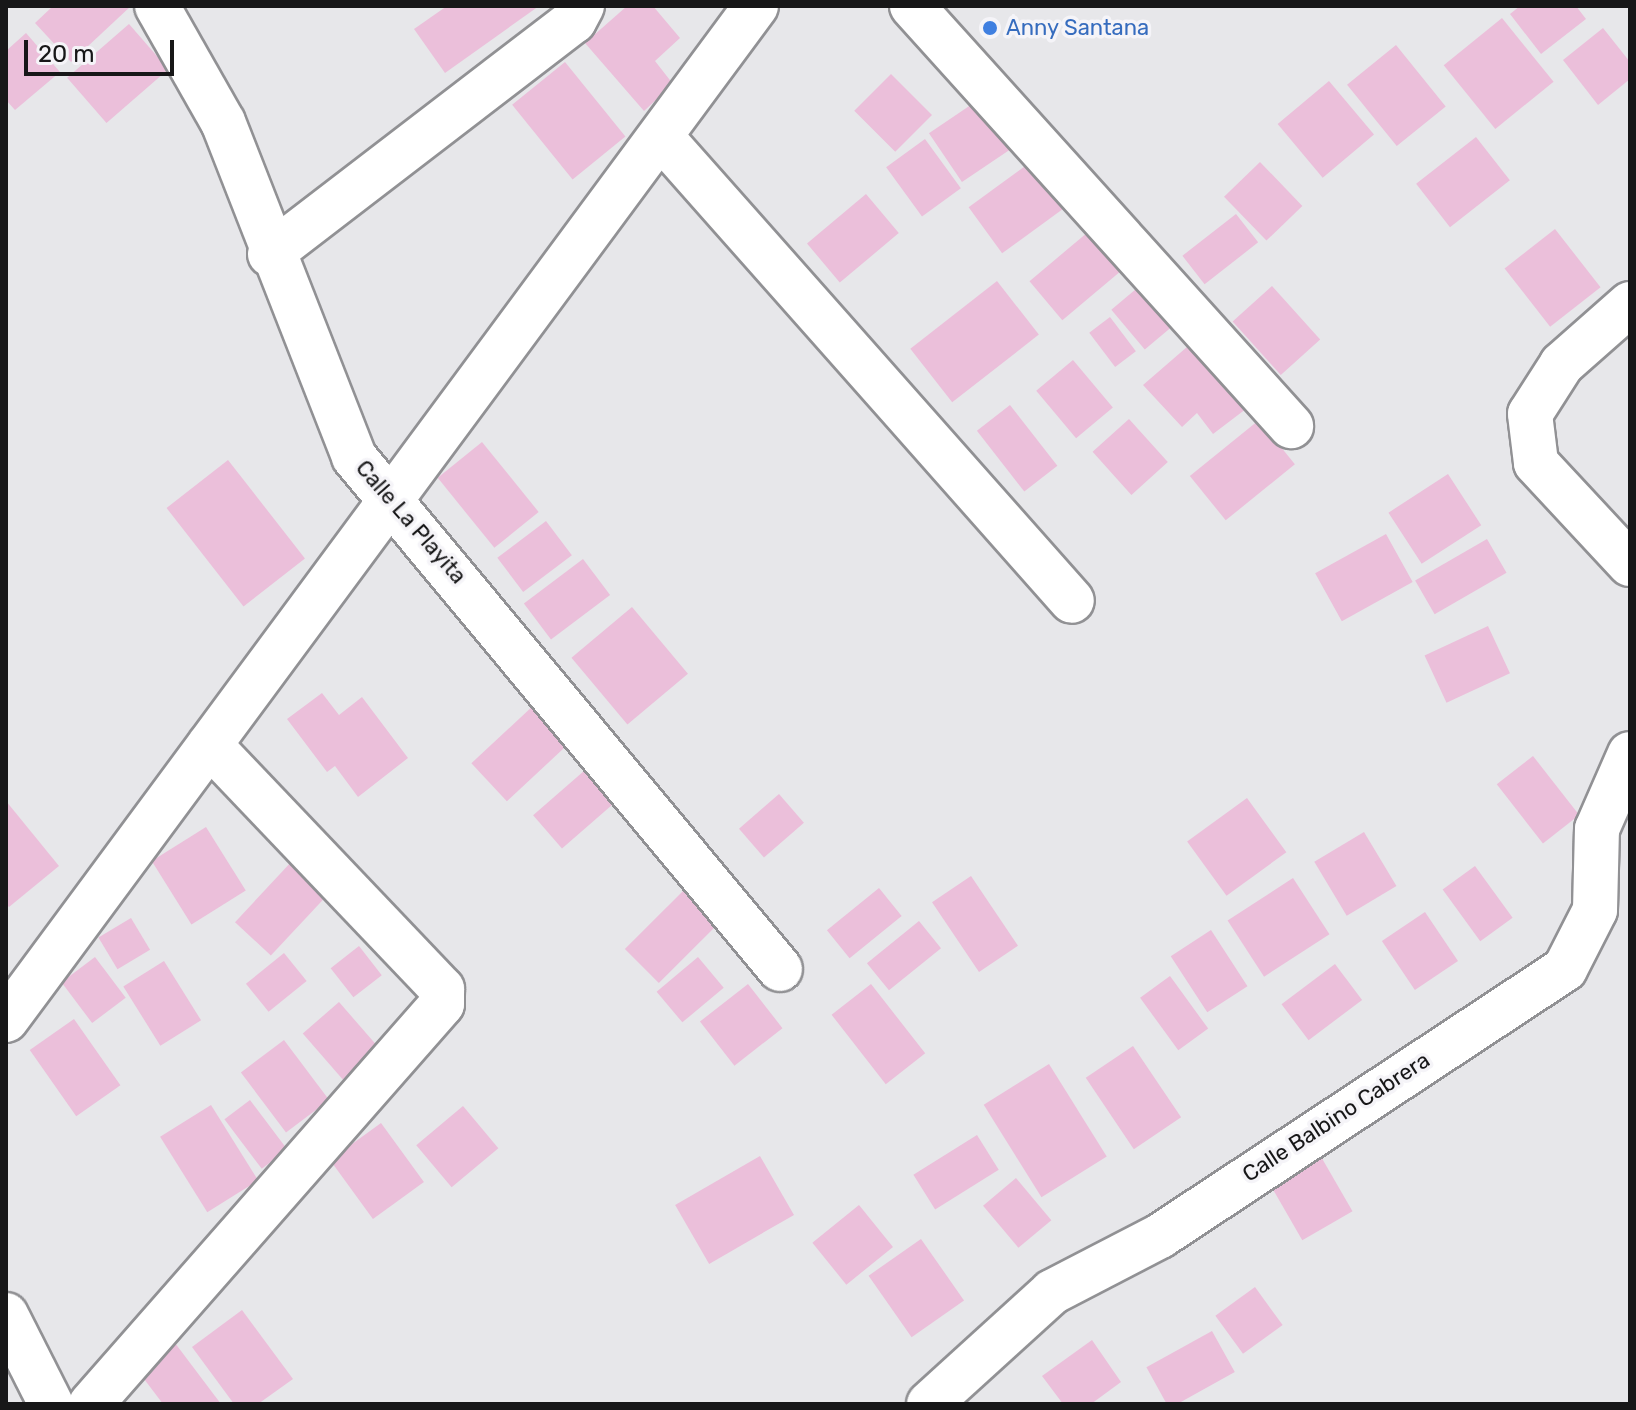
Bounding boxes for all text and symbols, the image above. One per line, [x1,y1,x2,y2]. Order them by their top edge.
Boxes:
place label: Anny Santana [1006,15,1150,41]
marker: Anny Santana [981,19,999,37]
scale bar [28,24,178,74]
text: 20 m [38,40,95,68]
street label: Calle La Playita [350,455,472,589]
street label: Calle Balbino Cabrera [1237,1047,1435,1187]

